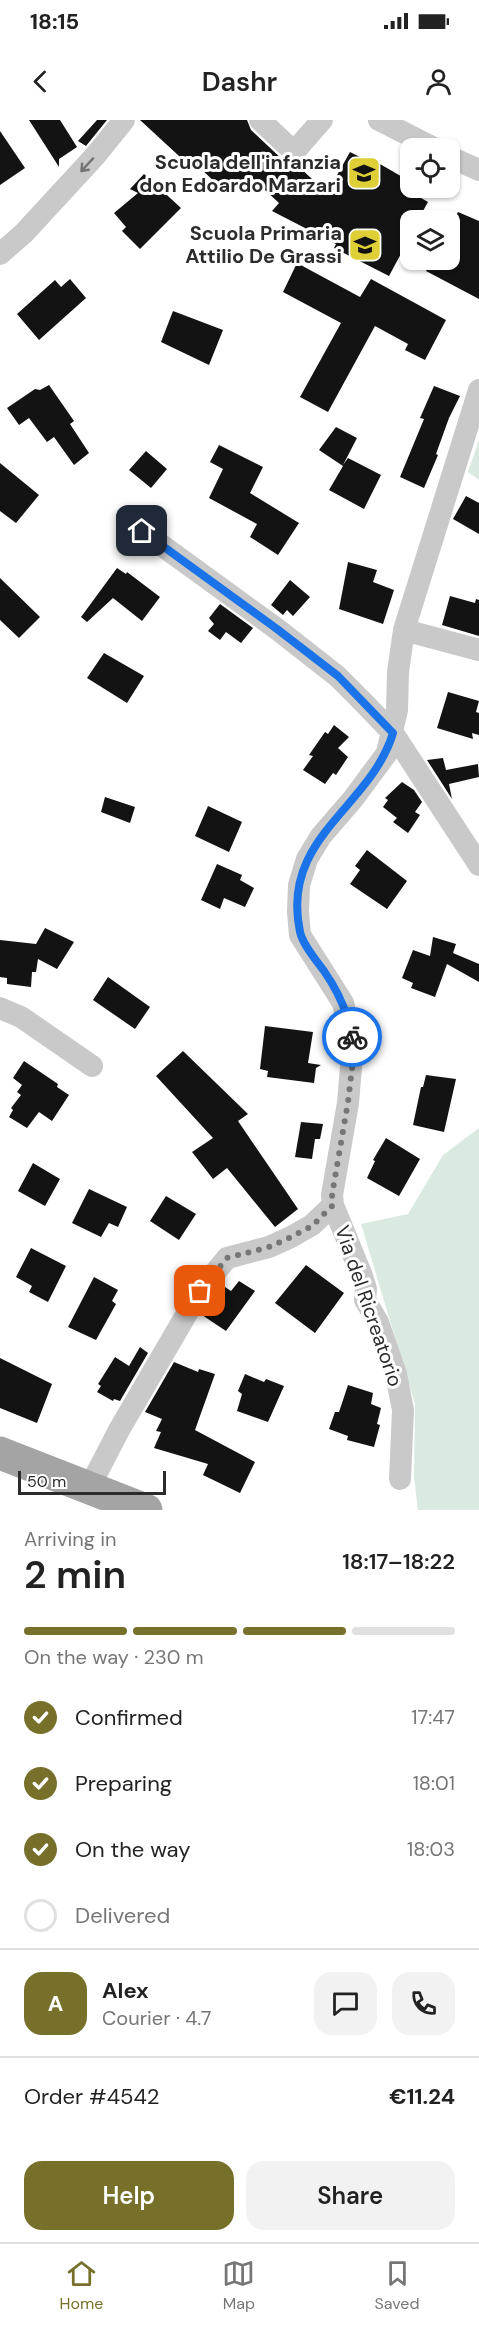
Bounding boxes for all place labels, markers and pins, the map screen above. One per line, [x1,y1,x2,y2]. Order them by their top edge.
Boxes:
place label: Scuola dell'infanzia don Edoardo Marzari [139,149,341,198]
school or university icon: Scuola dell'infanzia don Edoardo Marzari [346,155,382,191]
place label: Scuola Primaria Attilio De Grassi [185,220,342,269]
school or university icon: Scuola Primaria Attilio De Grassi [347,227,383,263]
pin [116,505,167,556]
pin [174,1265,225,1316]

